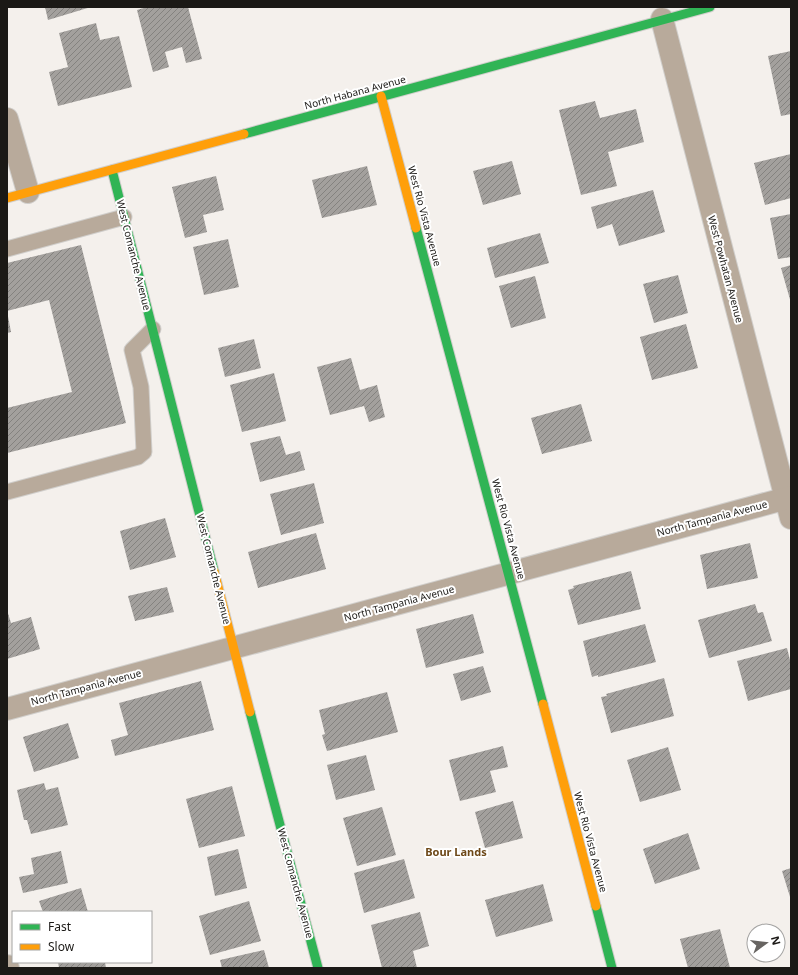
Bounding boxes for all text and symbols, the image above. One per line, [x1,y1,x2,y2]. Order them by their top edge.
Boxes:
street label: North Habana Avenue [303,72,408,112]
street label: West Rio Vista Avenue [405,164,445,268]
street label: West Comanche Avenue [113,198,155,312]
street label: West Powhatan Avenue [705,214,747,324]
street label: West Rio Vista Avenue [489,477,529,581]
street label: North Tampania Avenue [655,496,769,539]
street label: West Comanche Avenue [193,512,235,626]
street label: North Tampania Avenue [342,581,456,624]
street label: North Tampania Avenue [29,665,143,708]
street label: West Rio Vista Avenue [571,790,611,894]
street label: West Comanche Avenue [275,826,318,940]
district label: Bour Lands [425,844,487,859]
legend [12,911,152,963]
text: Fast [48,918,72,935]
north arrow [746,923,786,963]
text: N [768,934,785,947]
text: Slow [48,938,75,955]

